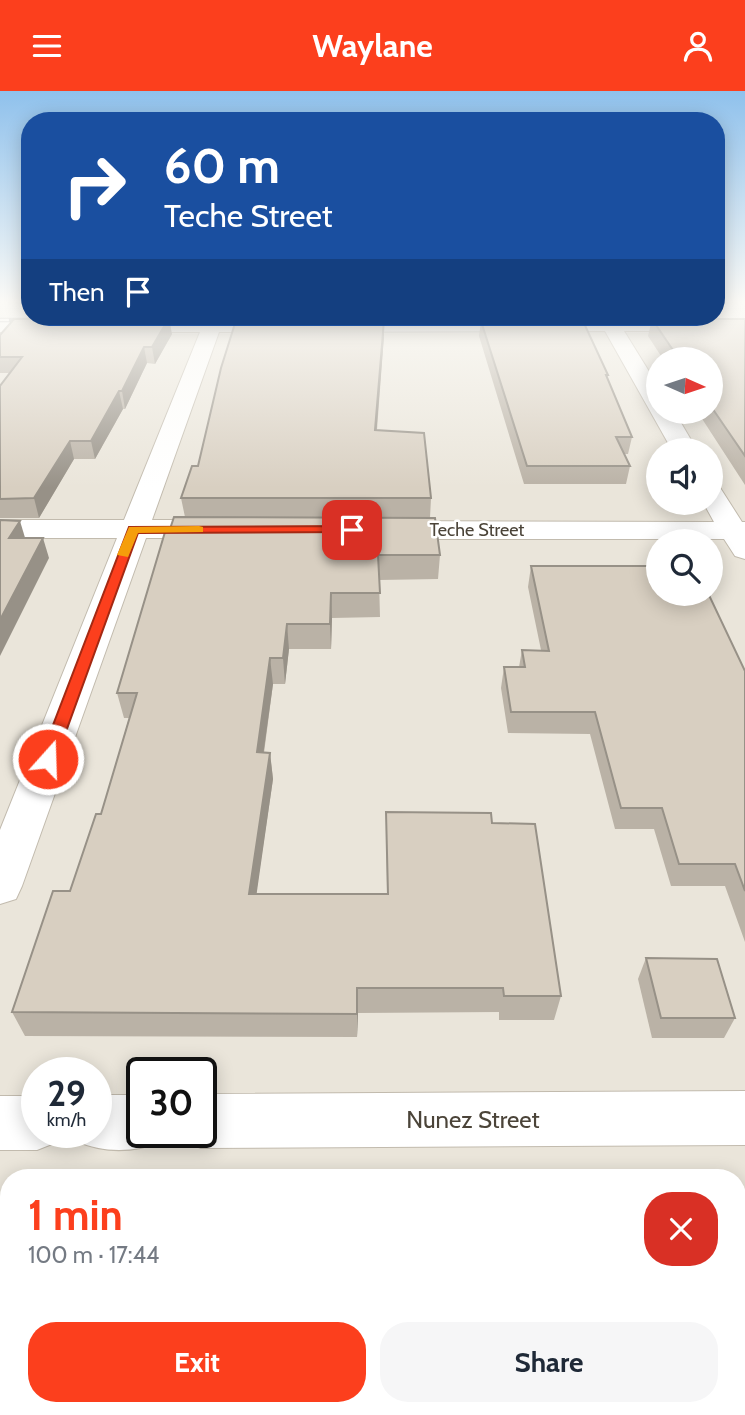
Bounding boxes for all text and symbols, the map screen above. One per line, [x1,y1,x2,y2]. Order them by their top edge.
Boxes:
text: Waylane [312,26,433,65]
icon: menu [28,27,66,65]
icon: person [679,27,717,65]
text: 60 m [164,136,280,195]
icon: right [49,140,140,231]
text: Teche Street [164,196,333,235]
icon: arrive [119,273,157,311]
text: Then [49,276,105,308]
north arrow [646,347,723,423]
map controls [646,347,723,606]
button: sound [646,438,723,515]
pin [322,500,382,560]
icon: arrive [333,511,371,549]
street label: Teche Street [430,519,524,541]
button: search [646,529,723,606]
position arrow [11,722,85,796]
speed limit sign: 30 [126,1057,217,1148]
text: 29 [47,1072,86,1115]
street label: Nunez Street [406,1105,540,1134]
text: km/h [47,1109,86,1131]
text: 1 min [28,1189,123,1241]
button: close [644,1192,718,1266]
text: 100 m · 17:44 [28,1241,159,1269]
button: Exit [28,1322,366,1402]
button: Share [380,1322,718,1402]

